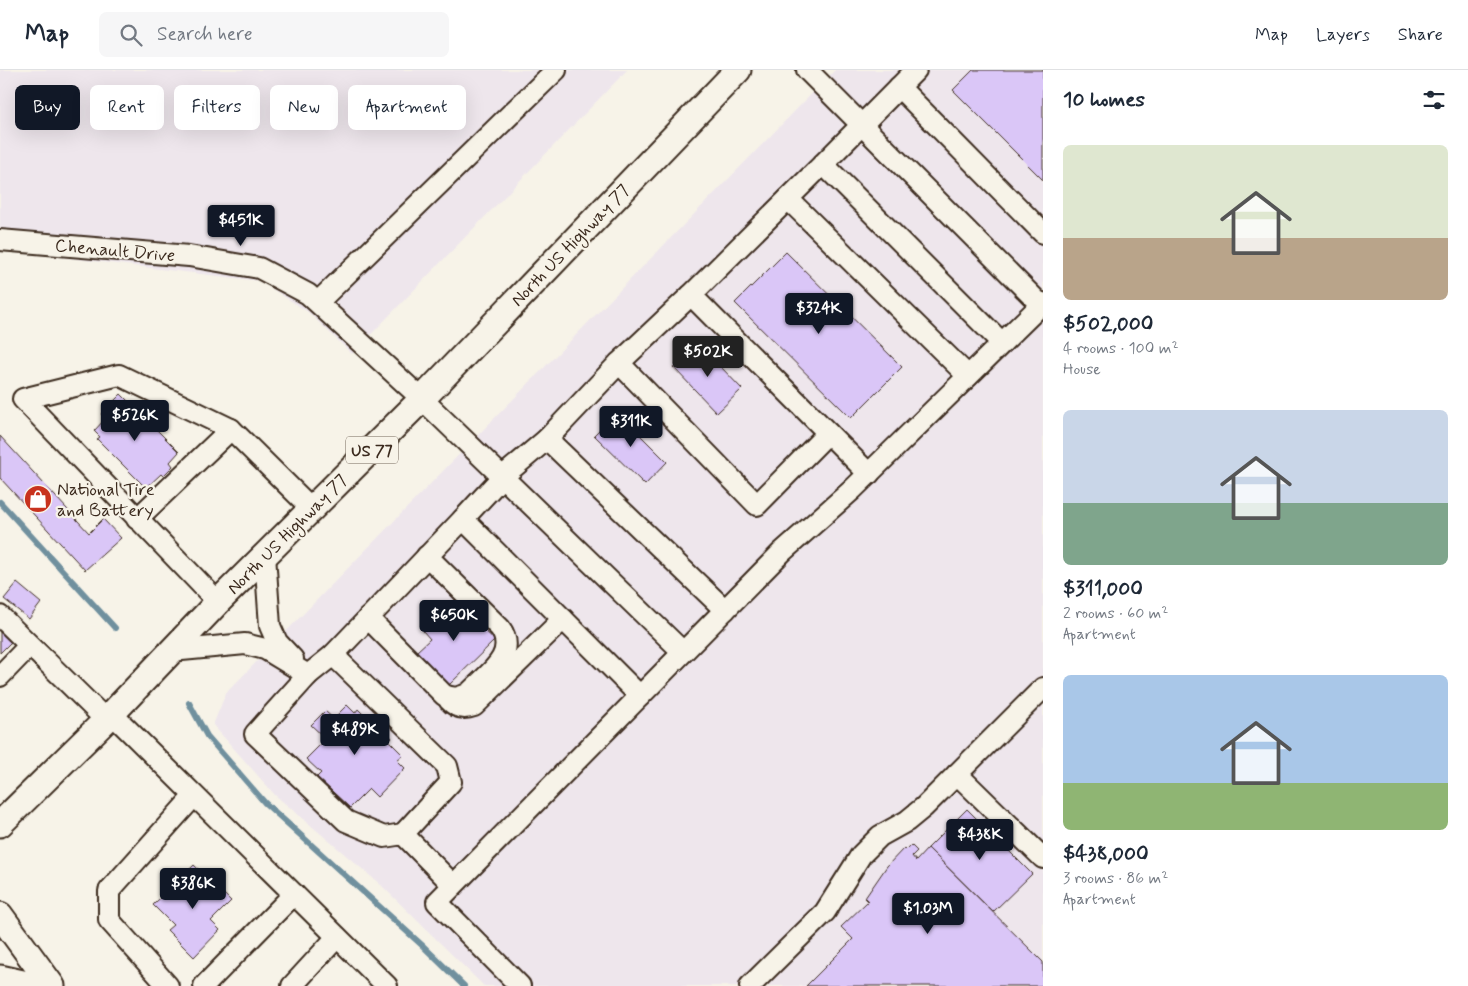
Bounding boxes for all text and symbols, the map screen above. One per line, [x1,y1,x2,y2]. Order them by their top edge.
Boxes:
search box [99,12,449,57]
text: Map [25,19,69,50]
icon: search [117,21,145,49]
text: Search here [157,22,253,47]
text: Map [1255,23,1288,47]
text: Layers [1316,23,1370,47]
text: Share [1398,23,1443,47]
chip: Buy [15,85,80,130]
chip: Rent [90,85,164,130]
chip: Filters [174,85,260,130]
chip: New [270,85,338,130]
chip: Apartment [348,85,466,130]
text: 10 homes [1063,86,1145,114]
icon: filters [1420,86,1448,114]
icon: home [1211,178,1301,268]
street label: North US Highway 77 [506,179,636,313]
pin: $451K [206,204,276,247]
text: $451K [219,210,263,231]
street label: Chenault Drive [54,234,176,268]
pin: $324K [784,292,854,335]
text: $324K [796,298,842,319]
text: $502,000 [1063,310,1153,338]
pin: $502K [673,336,743,378]
text: 4 rooms · 100 m² [1063,338,1179,359]
text: $502K [684,341,733,362]
text: House [1063,359,1101,380]
pin: $526K [100,400,170,442]
text: $526K [112,405,158,426]
pin: $311K [596,406,666,448]
text: $311K [610,411,652,432]
road number: US 77 [346,436,398,464]
icon: home [1211,443,1301,533]
street label: North US Highway 77 [222,469,354,601]
place label: National Tire and Battery [57,478,155,523]
shop icon: National Tire and Battery [23,484,53,514]
text: $311,000 [1063,575,1143,603]
pin: $650K [419,600,489,642]
text: 2 rooms · 60 m² [1063,603,1168,624]
text: $650K [430,605,478,626]
text: Apartment [1063,624,1136,645]
icon: home [1211,708,1301,798]
pin: $489K [320,714,390,756]
text: $489K [331,719,379,740]
pin: $438K [945,818,1015,861]
text: $438K [957,824,1003,845]
text: $438,000 [1063,840,1149,868]
pin: $386K [158,868,228,910]
text: 3 rooms · 86 m² [1063,868,1168,889]
text: $386K [171,873,215,894]
text: Apartment [1063,889,1136,910]
pin: $1.03M [887,892,969,935]
text: $1.03M [903,898,953,919]

